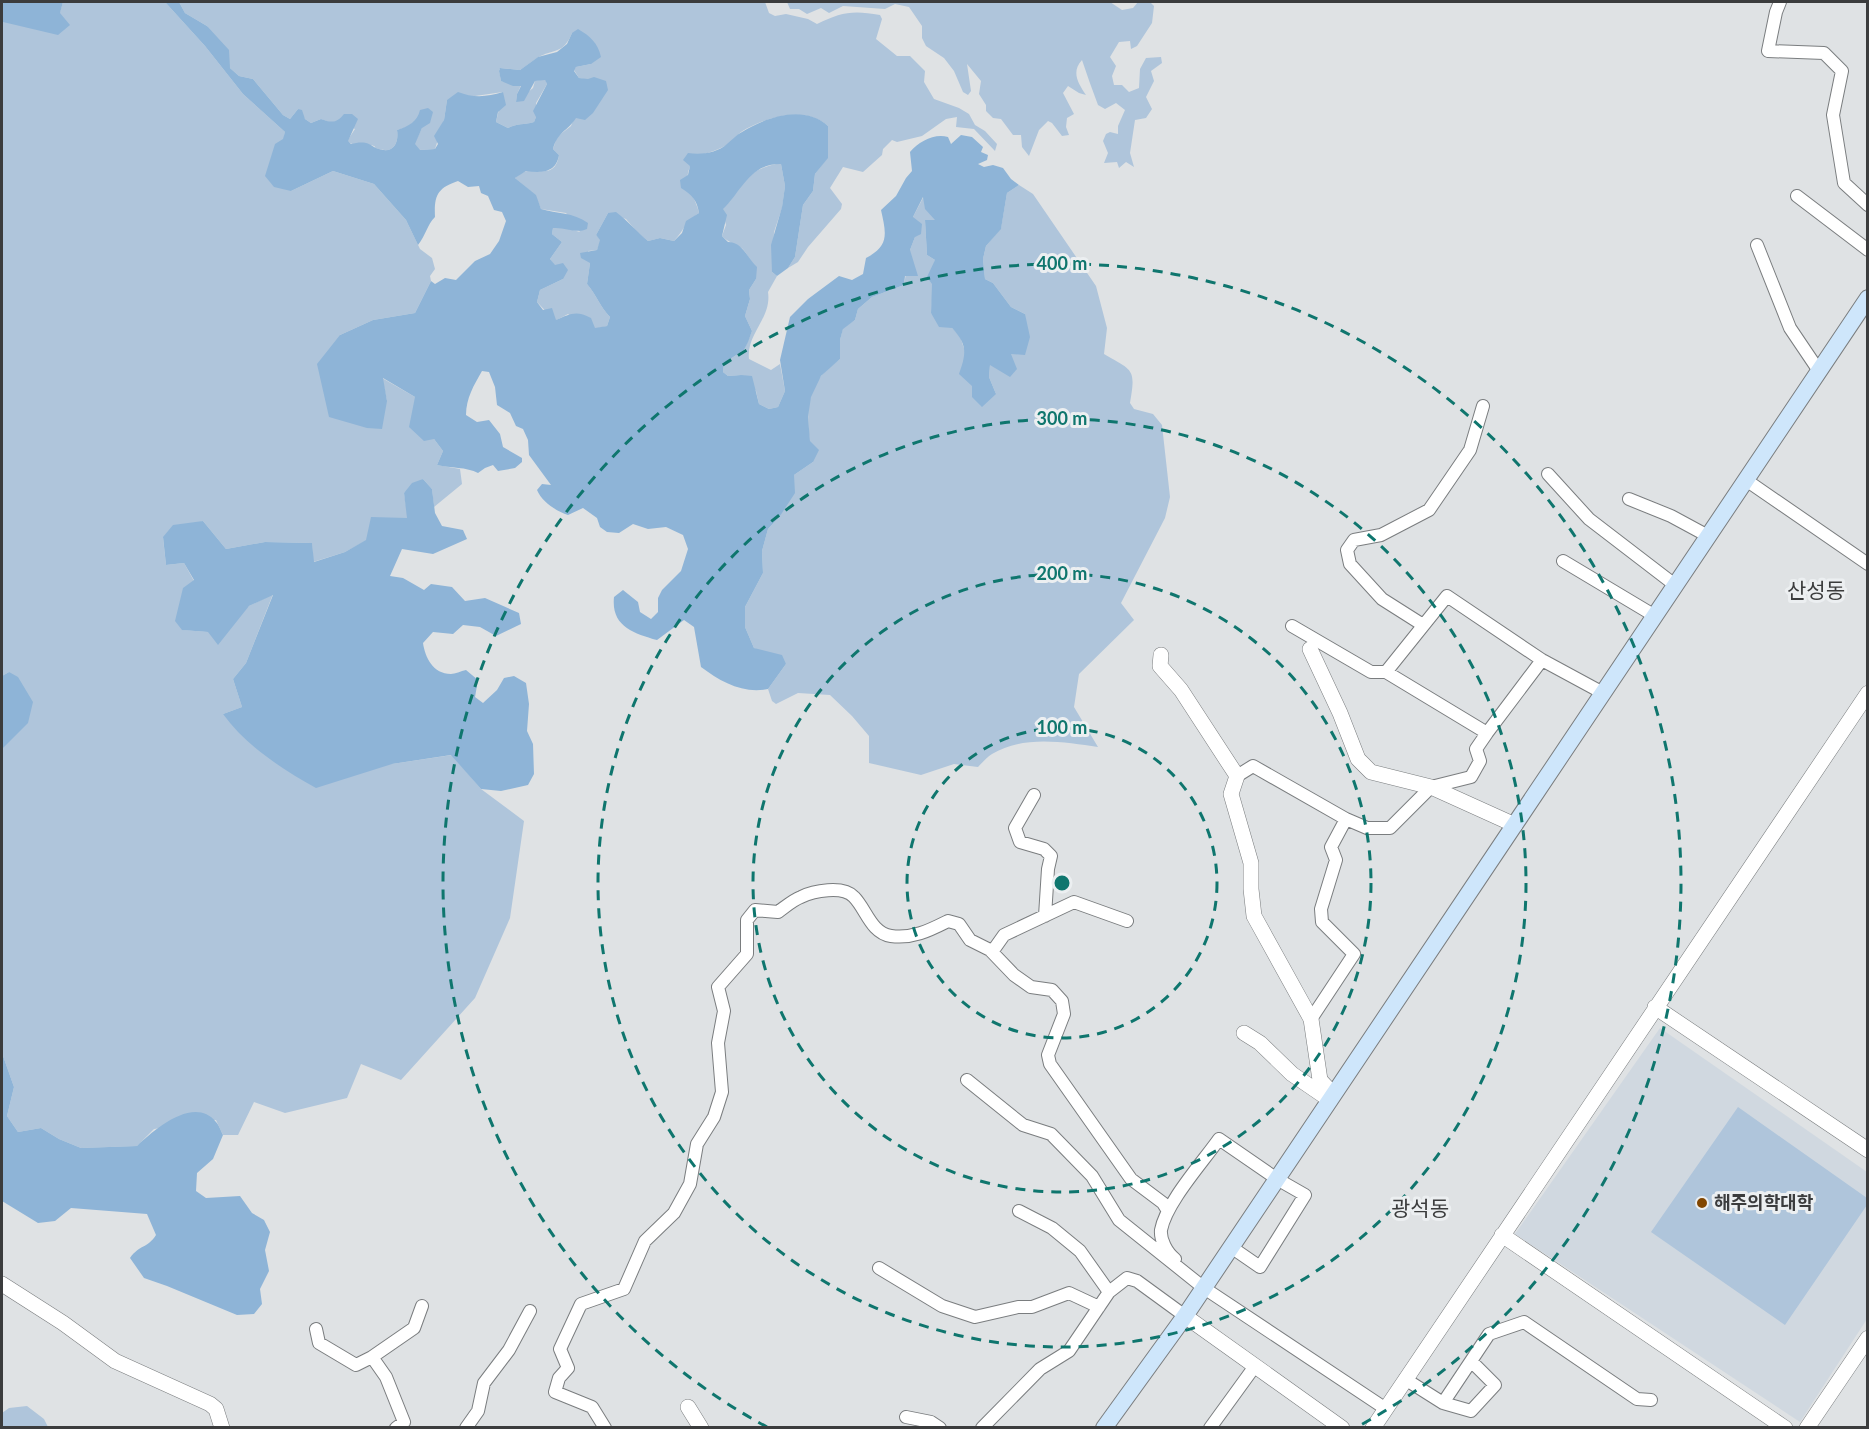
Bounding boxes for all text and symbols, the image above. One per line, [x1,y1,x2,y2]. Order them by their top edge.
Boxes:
text: 400 m [1037,252,1087,274]
text: 300 m [1037,407,1087,429]
text: 200 m [1037,562,1087,584]
district label: 산성동 [1787,577,1845,602]
text: 100 m [1037,716,1087,738]
centre of rings [1052,873,1072,893]
place label: 해주의학대학 [1714,1191,1814,1213]
district label: 광석동 [1391,1195,1449,1220]
marker: 해주의학대학 [1695,1196,1709,1210]

